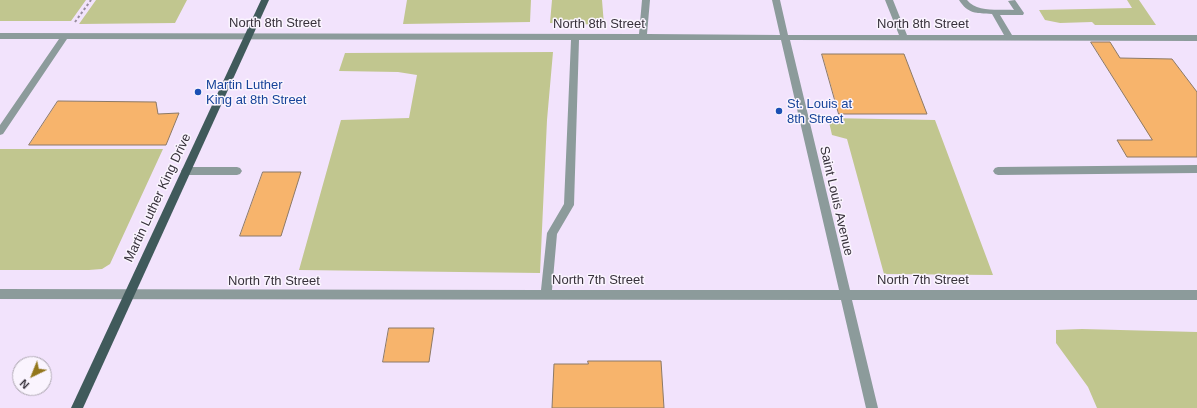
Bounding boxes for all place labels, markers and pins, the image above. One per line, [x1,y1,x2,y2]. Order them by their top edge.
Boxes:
place label: Martin Luther King at 8th Street [206,77,306,108]
marker: Martin Luther King at 8th Street [193,87,203,97]
place label: St. Louis at 8th Street [787,96,852,127]
marker: St. Louis at 8th Street [774,106,784,116]

